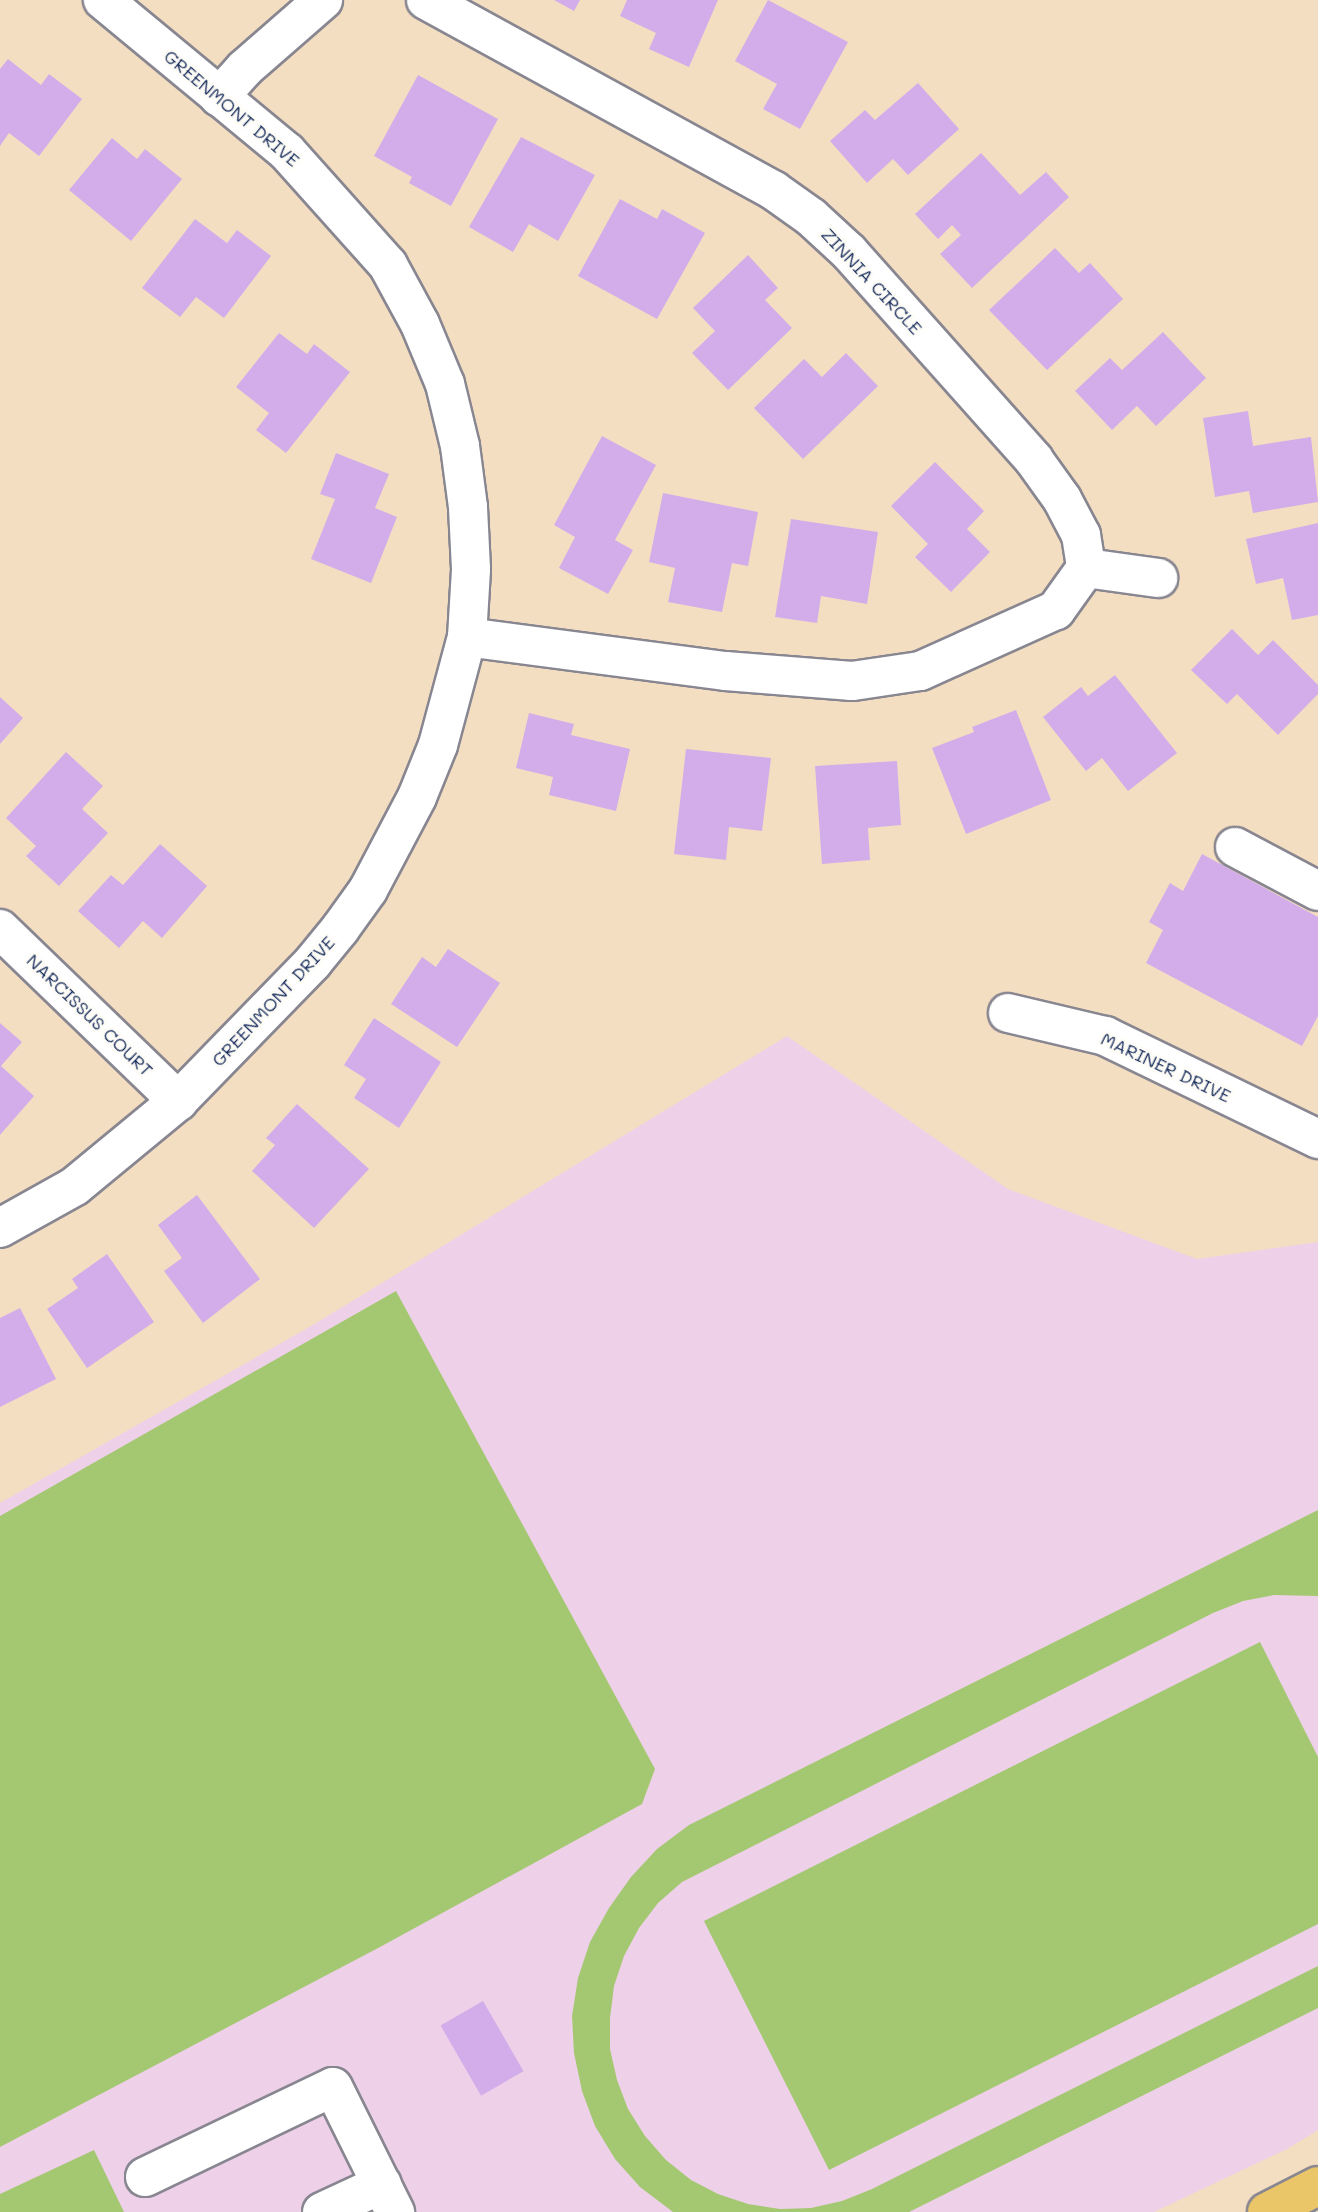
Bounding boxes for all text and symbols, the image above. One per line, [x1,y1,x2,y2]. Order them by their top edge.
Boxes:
street label: GREENMONT DRIVE [160,45,304,171]
street label: ZINNIA CIRCLE [817,223,927,339]
street label: GREENMONT DRIVE [207,931,339,1071]
street label: NARCISSUS COURT [22,949,158,1081]
street label: MARINER DRIVE [1098,1027,1234,1107]

